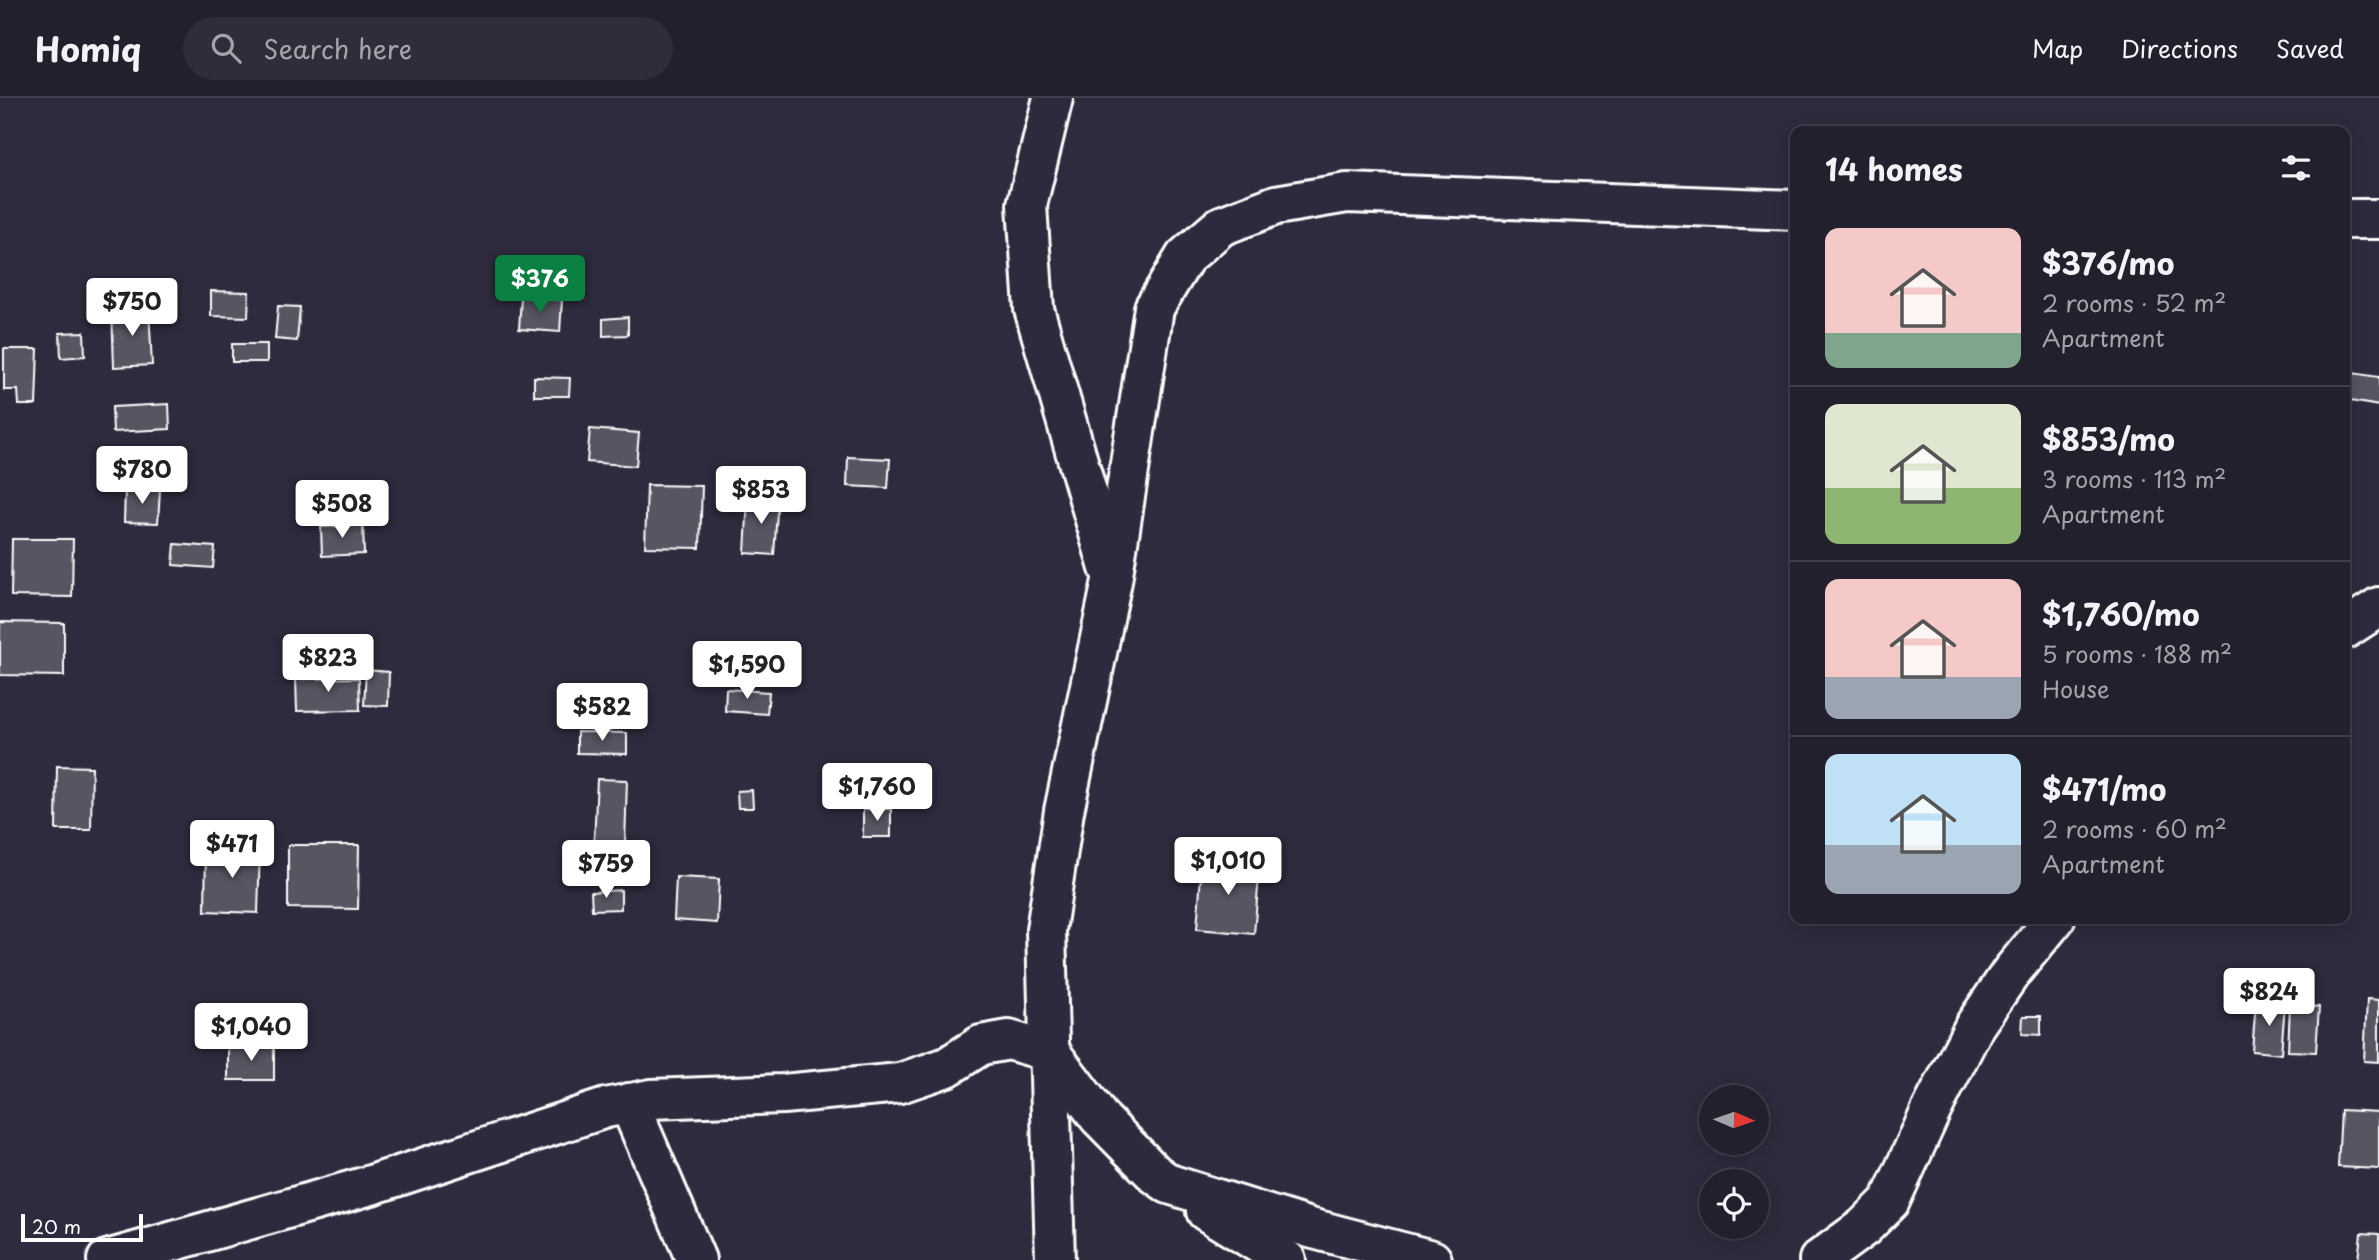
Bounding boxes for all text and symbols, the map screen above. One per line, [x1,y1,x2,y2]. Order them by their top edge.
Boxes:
search box [183,17,673,80]
text: Homiq [35,23,141,73]
icon: search [207,29,245,67]
text: Search here [263,29,412,68]
text: Map [2032,30,2083,66]
text: Directions [2121,30,2238,66]
text: Saved [2276,30,2344,66]
text: 14 homes [1825,146,1963,191]
icon: filters [2277,149,2315,187]
text: $376/mo [2042,240,2174,285]
pin: $376 [499,256,581,315]
icon: home [1881,256,1965,340]
text: $376 [511,260,569,295]
pin: $750 [91,278,173,338]
text: $750 [102,283,162,318]
text: 2 rooms · 52 m² [2042,285,2226,320]
text: Apartment [2042,320,2165,355]
text: $853/mo [2042,416,2175,461]
icon: home [1881,432,1965,516]
pin: $780 [101,446,183,506]
text: $780 [112,451,172,486]
text: 3 rooms · 113 m² [2042,461,2226,496]
pin: $853 [720,466,802,526]
text: $853 [732,471,790,506]
pin: $508 [301,480,383,540]
text: $508 [312,485,372,520]
text: Apartment [2042,496,2165,531]
text: $1,760/mo [2042,591,2200,636]
icon: home [1881,607,1965,691]
pin: $823 [287,634,369,694]
text: 5 rooms · 188 m² [2042,636,2232,671]
text: $823 [299,639,357,674]
pin: $1,590 [690,642,804,701]
text: $1,590 [709,646,785,681]
text: House [2042,671,2109,706]
pin: $582 [561,684,643,743]
text: $582 [573,688,631,723]
pin: $1,760 [820,764,934,823]
text: $471/mo [2042,766,2167,811]
text: $1,760 [838,768,916,803]
icon: home [1881,782,1965,866]
text: 2 rooms · 60 m² [2042,811,2227,846]
pin: $471 [191,820,273,880]
text: $471 [206,825,258,860]
pin: $1,010 [1171,838,1285,897]
pin: $759 [565,840,647,900]
text: $1,010 [1190,842,1266,877]
text: $759 [578,845,634,880]
text: Apartment [2042,846,2165,881]
pin: $824 [2228,968,2310,1028]
text: $824 [2240,973,2298,1008]
pin: $1,040 [194,1004,308,1063]
text: $1,040 [211,1008,291,1043]
north arrow [1699,1085,1769,1155]
map controls [1699,1085,1769,1239]
button: locate [1699,1169,1769,1239]
scale bar [21,1211,144,1243]
text: 20 m [32,1212,81,1240]

